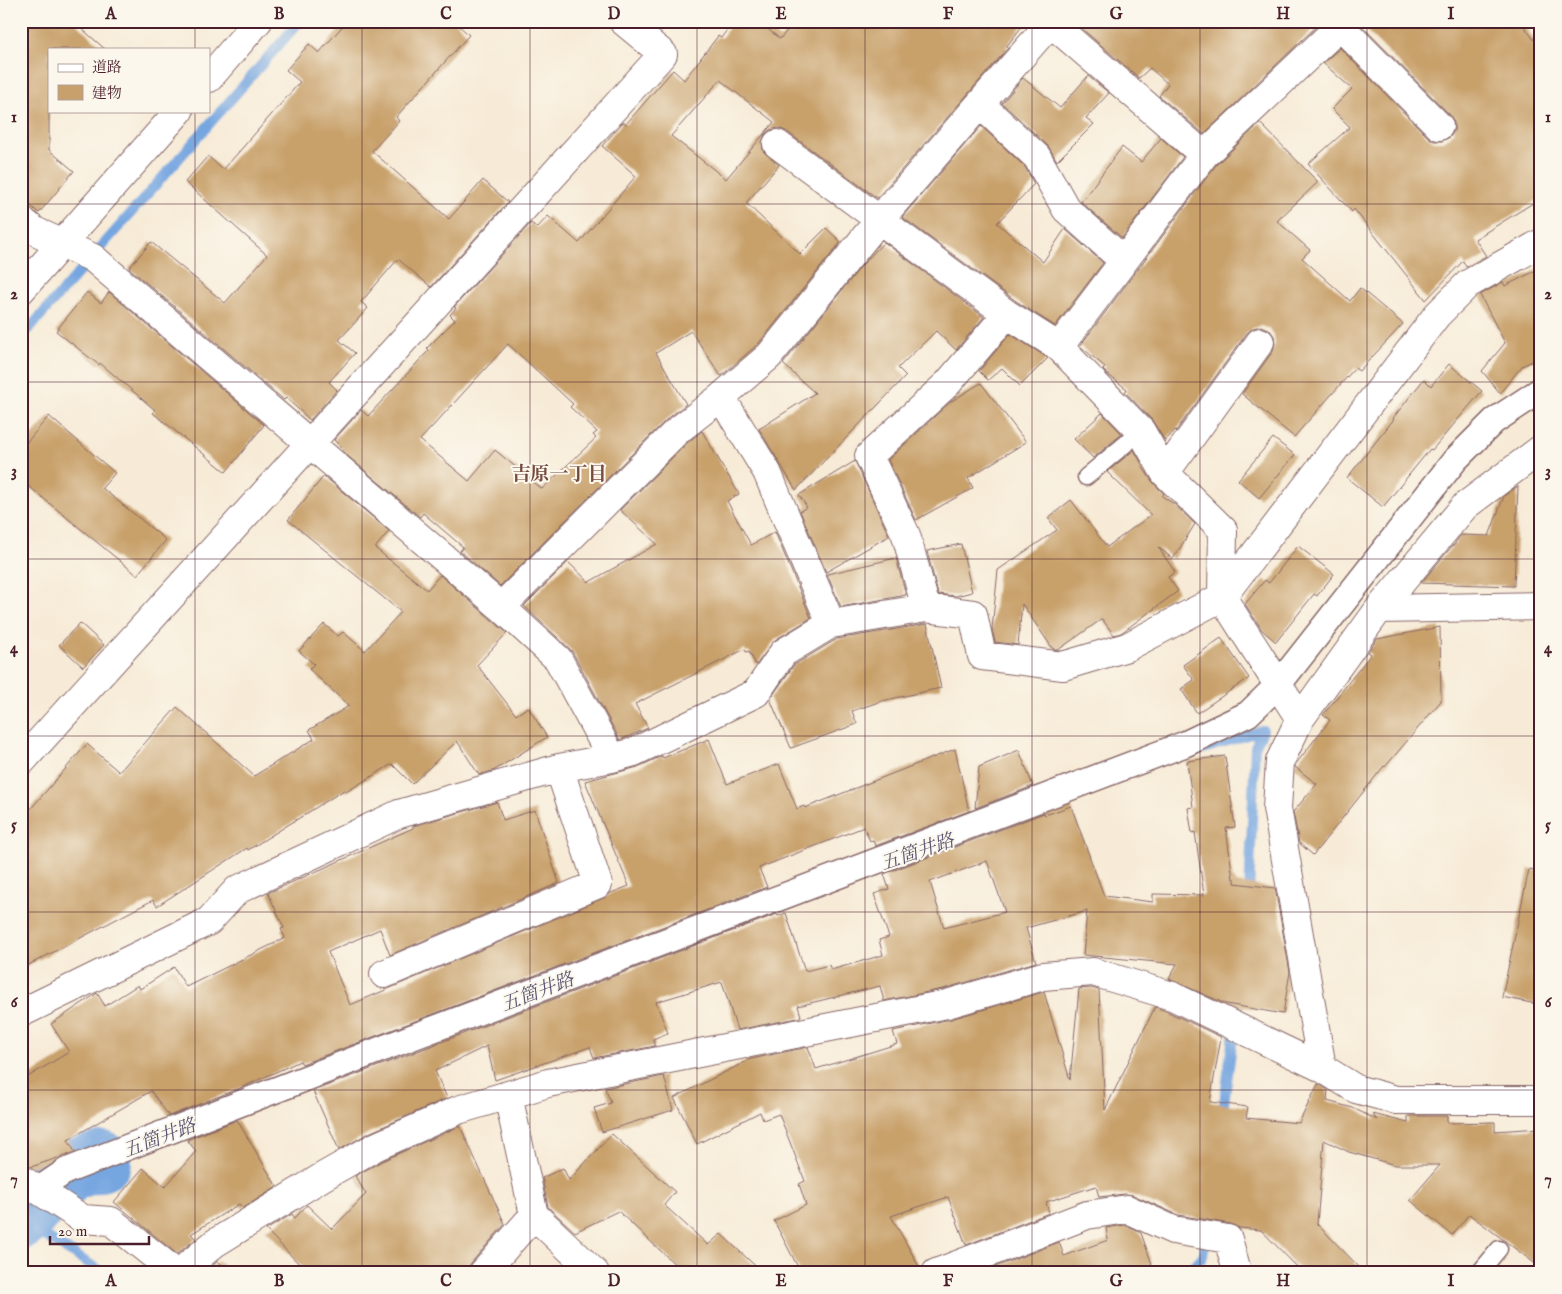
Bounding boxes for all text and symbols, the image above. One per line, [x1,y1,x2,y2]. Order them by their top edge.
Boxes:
text: A [105,5,118,25]
text: B [274,5,285,25]
text: C [440,5,452,25]
text: D [608,5,621,25]
text: E [775,5,787,25]
text: F [943,5,954,25]
text: G [1110,5,1123,25]
text: H [1276,5,1290,25]
text: I [1448,5,1455,25]
legend [48,48,210,112]
text: 道路 [92,58,122,77]
text: 建物 [92,84,122,103]
text: 1 [11,108,17,128]
text: 1 [1545,108,1551,128]
text: 2 [10,285,18,305]
text: 2 [1544,285,1552,305]
text: 3 [11,462,17,482]
text: 3 [1545,462,1551,482]
district label: 吉原一丁目 [511,463,607,487]
text: 4 [10,639,19,659]
text: 4 [1544,639,1553,659]
text: 5 [11,816,17,836]
text: 5 [1545,816,1551,836]
water label: 五箇井路 [878,829,959,877]
water label: 五箇井路 [498,967,579,1018]
text: 6 [11,993,19,1013]
text: 6 [1545,993,1553,1013]
water label: 五箇井路 [120,1113,201,1164]
text: 7 [10,1170,18,1190]
text: 7 [1544,1170,1552,1190]
scale bar [50,1214,149,1246]
text: 20 m [58,1222,88,1241]
text: A [105,1272,118,1292]
text: B [274,1272,285,1292]
text: C [440,1272,452,1292]
text: D [608,1272,621,1292]
text: E [775,1272,787,1292]
text: F [943,1272,954,1292]
text: G [1110,1272,1123,1292]
text: H [1276,1272,1290,1292]
text: I [1448,1272,1455,1292]

